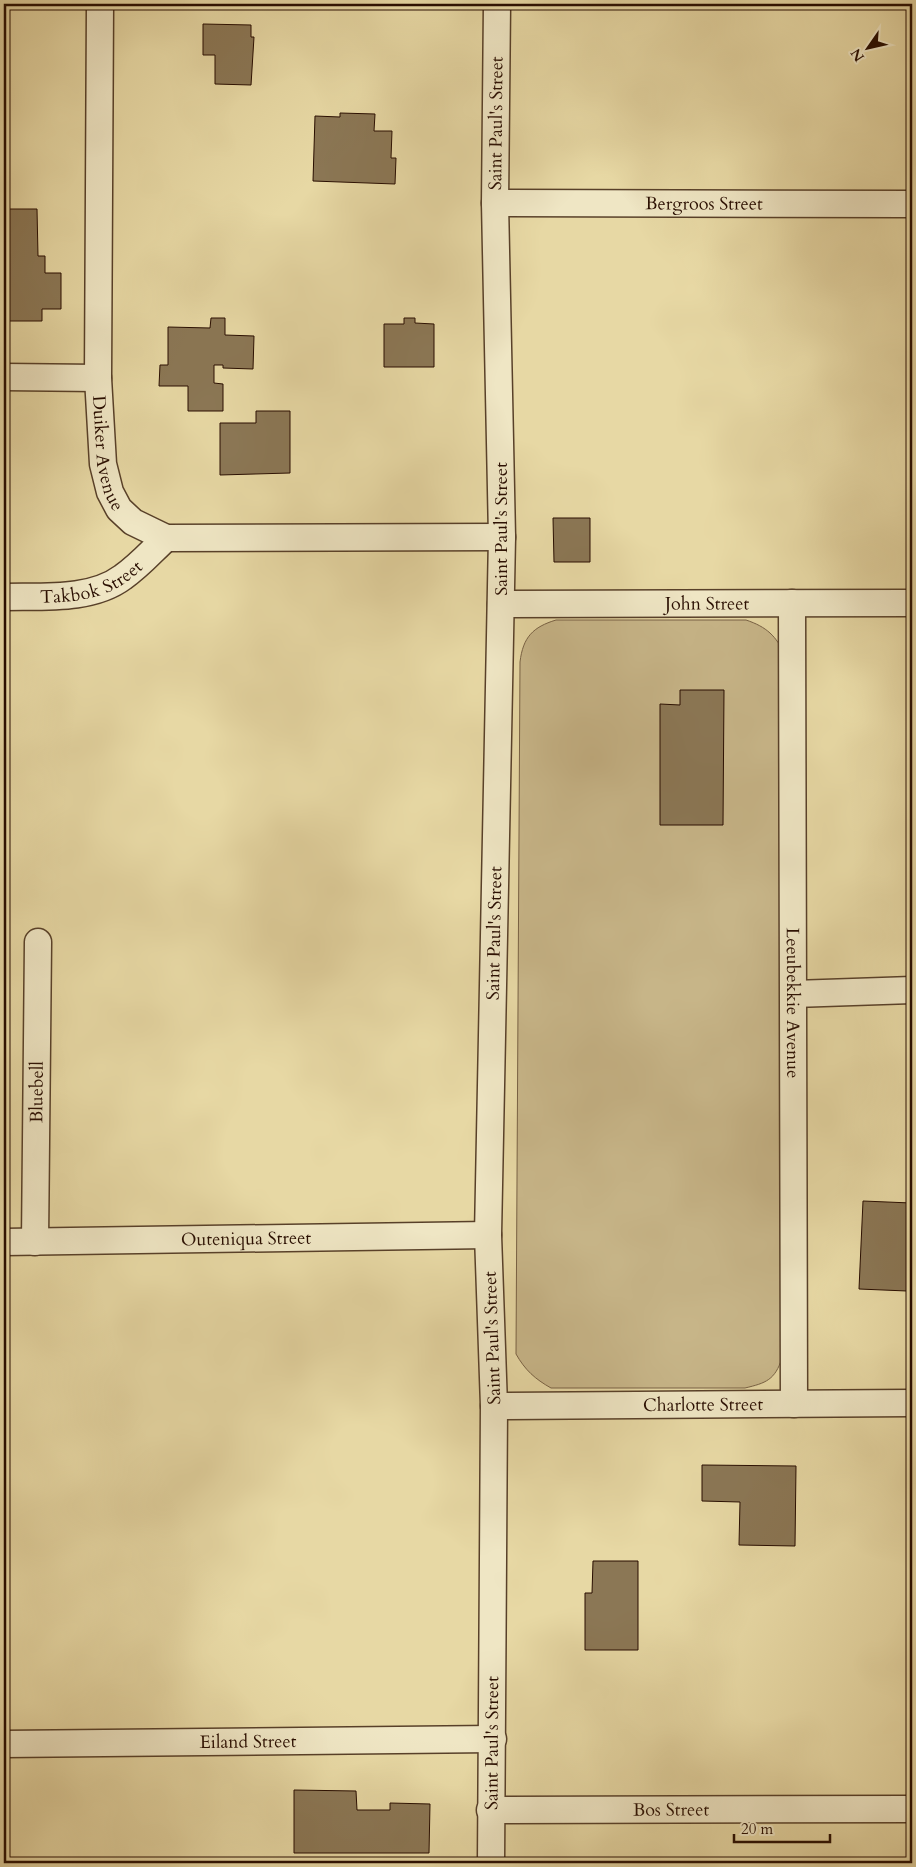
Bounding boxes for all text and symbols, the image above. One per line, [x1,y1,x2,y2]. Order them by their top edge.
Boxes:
north arrow [844,22,894,72]
text: N [846,45,869,65]
street label: Saint Paul's Street [483,56,509,190]
street label: Bergroos Street [645,191,763,217]
street label: Duiker Avenue [86,395,130,515]
street label: Saint Paul's Street [489,462,514,596]
street label: Takbok Street [40,555,148,610]
street label: John Street [662,591,749,617]
street label: Saint Paul's Street [481,866,508,1000]
street label: Leeubekkie Avenue [780,928,805,1078]
street label: Bluebell [24,1061,50,1123]
street label: Outeniqua Street [181,1226,312,1252]
street label: Saint Paul's Street [478,1270,507,1405]
street label: Charlotte Street [643,1392,763,1418]
street label: Saint Paul's Street [479,1676,505,1810]
street label: Eiland Street [200,1729,297,1755]
street label: Bos Street [633,1797,709,1823]
scale bar [734,1812,830,1844]
text: 20 m [741,1819,773,1839]

